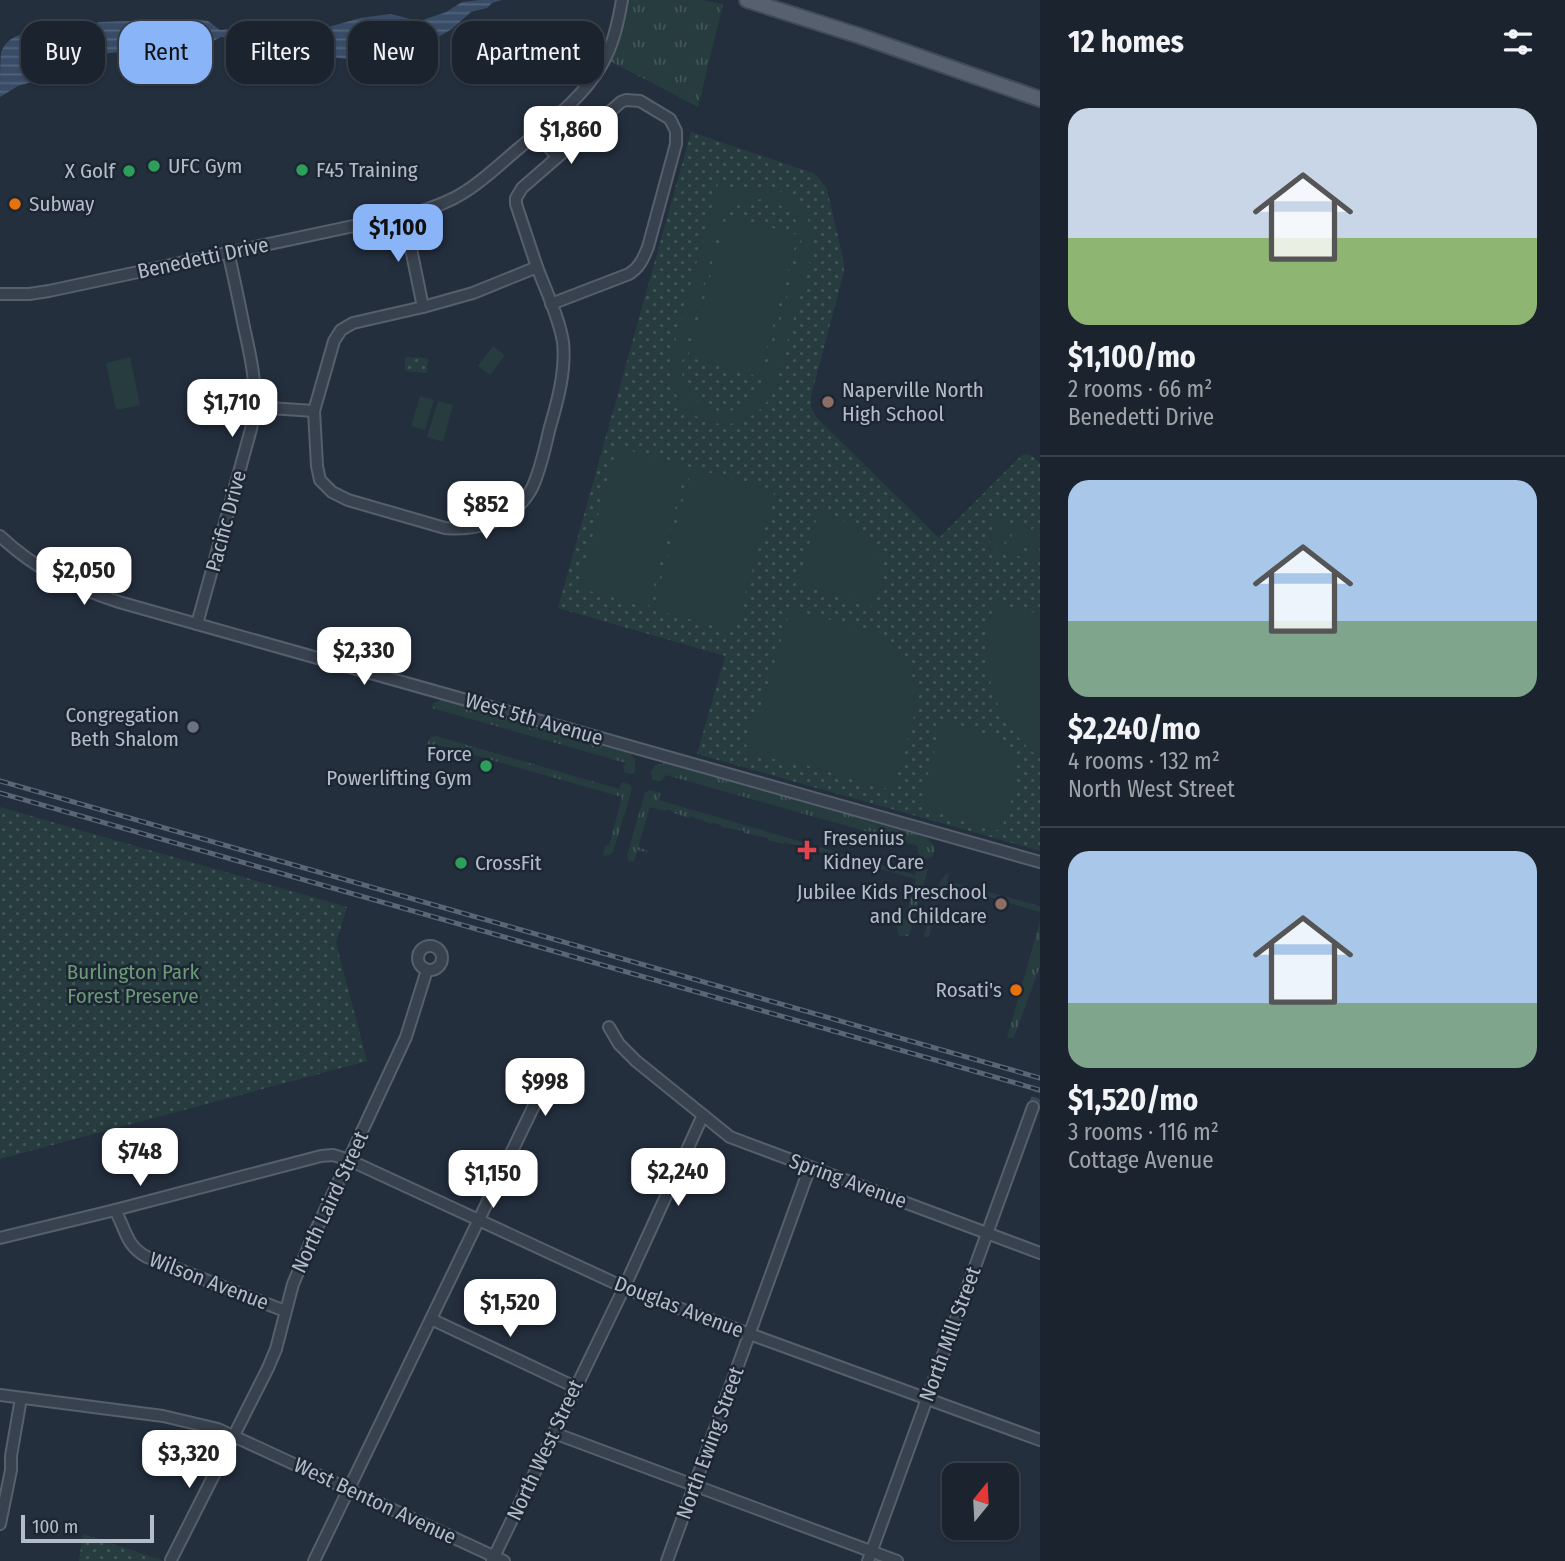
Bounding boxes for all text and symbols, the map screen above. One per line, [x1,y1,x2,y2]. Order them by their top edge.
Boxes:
chip: Buy [21,21,105,84]
chip: Rent [119,21,212,84]
chip: Filters [226,21,334,84]
chip: New [348,21,438,84]
chip: Apartment [452,21,604,84]
icon: filters [1499,23,1537,61]
text: 12 homes [1068,24,1184,60]
pin: $1,860 [514,106,628,166]
text: $1,860 [540,115,602,143]
place label: UFC Gym [168,153,242,179]
icon: home [1240,154,1366,280]
place label: F45 Training [316,157,418,183]
place label: X Golf [65,158,117,184]
marker: UFC Gym [146,158,162,174]
marker: F45 Training [294,162,310,178]
marker: X Golf [121,163,137,179]
place label: Subway [29,191,95,217]
marker: Subway [7,196,23,212]
pin: $1,100 [341,204,455,264]
text: $1,100 [369,213,427,241]
street label: Benedetti Drive [135,231,271,285]
text: $1,100/mo [1068,339,1196,375]
text: 2 rooms · 66 m² [1068,375,1212,403]
place label: Naperville North High School [842,377,984,427]
pin: $1,710 [175,380,289,439]
text: $1,710 [203,388,261,416]
marker: Naperville North High School [820,394,836,410]
text: Benedetti Drive [1068,403,1214,431]
street label: Pacific Drive [200,467,252,575]
pin: $852 [445,482,527,541]
text: $852 [463,490,509,518]
icon: home [1240,526,1366,652]
pin: $2,050 [27,548,141,607]
text: $2,050 [52,556,116,584]
pin: $2,330 [307,628,421,687]
text: $2,330 [333,636,395,664]
street label: West 5th Avenue [462,687,606,751]
place label: Congregation Beth Shalom [66,702,179,752]
text: $2,240/mo [1068,711,1200,747]
marker: Congregation Beth Shalom [185,719,201,735]
place label: Force Powerlifting Gym [326,741,472,791]
text: 4 rooms · 132 m² [1068,747,1220,775]
marker: Force Powerlifting Gym [478,758,494,774]
text: North West Street [1068,775,1235,803]
place label: Fresenius Kidney Care [823,825,924,875]
marker: Fresenius Kidney Care [797,840,817,860]
place label: CrossFit [475,850,542,876]
marker: CrossFit [453,855,469,871]
place label: Jubilee Kids Preschool and Childcare [797,879,987,929]
marker: Jubilee Kids Preschool and Childcare [993,896,1009,912]
icon: home [1240,897,1366,1023]
park label: Burlington Park Forest Preserve [67,959,199,1009]
place label: Rosati's [936,977,1002,1003]
marker: Rosati's [1008,982,1024,998]
pin: $998 [504,1058,586,1118]
text: $998 [521,1067,569,1095]
text: $1,520/mo [1068,1082,1198,1118]
text: 3 rooms · 116 m² [1068,1118,1219,1146]
street label: North Laird Street [286,1127,374,1277]
pin: $748 [99,1128,181,1188]
text: $748 [118,1137,162,1165]
text: Cottage Avenue [1068,1146,1214,1174]
pin: $2,240 [621,1148,735,1208]
street label: Spring Avenue [786,1148,910,1214]
pin: $1,150 [436,1150,550,1210]
text: $2,240 [647,1157,709,1185]
text: $1,150 [465,1159,521,1187]
street label: Wilson Avenue [146,1246,272,1316]
street label: North Mill Street [914,1263,987,1405]
street label: Douglas Avenue [611,1270,747,1344]
pin: $1,520 [453,1280,567,1339]
text: $1,520 [480,1288,540,1316]
street label: North Ewing Street [670,1363,750,1523]
street label: North West Street [501,1375,589,1525]
pin: $3,320 [132,1430,246,1490]
text: $3,320 [158,1439,220,1467]
street label: West Benton Avenue [290,1452,460,1550]
north arrow [942,1463,1018,1540]
map controls [942,1463,1019,1540]
scale bar [21,1512,154,1544]
text: 100 m [32,1515,78,1538]

